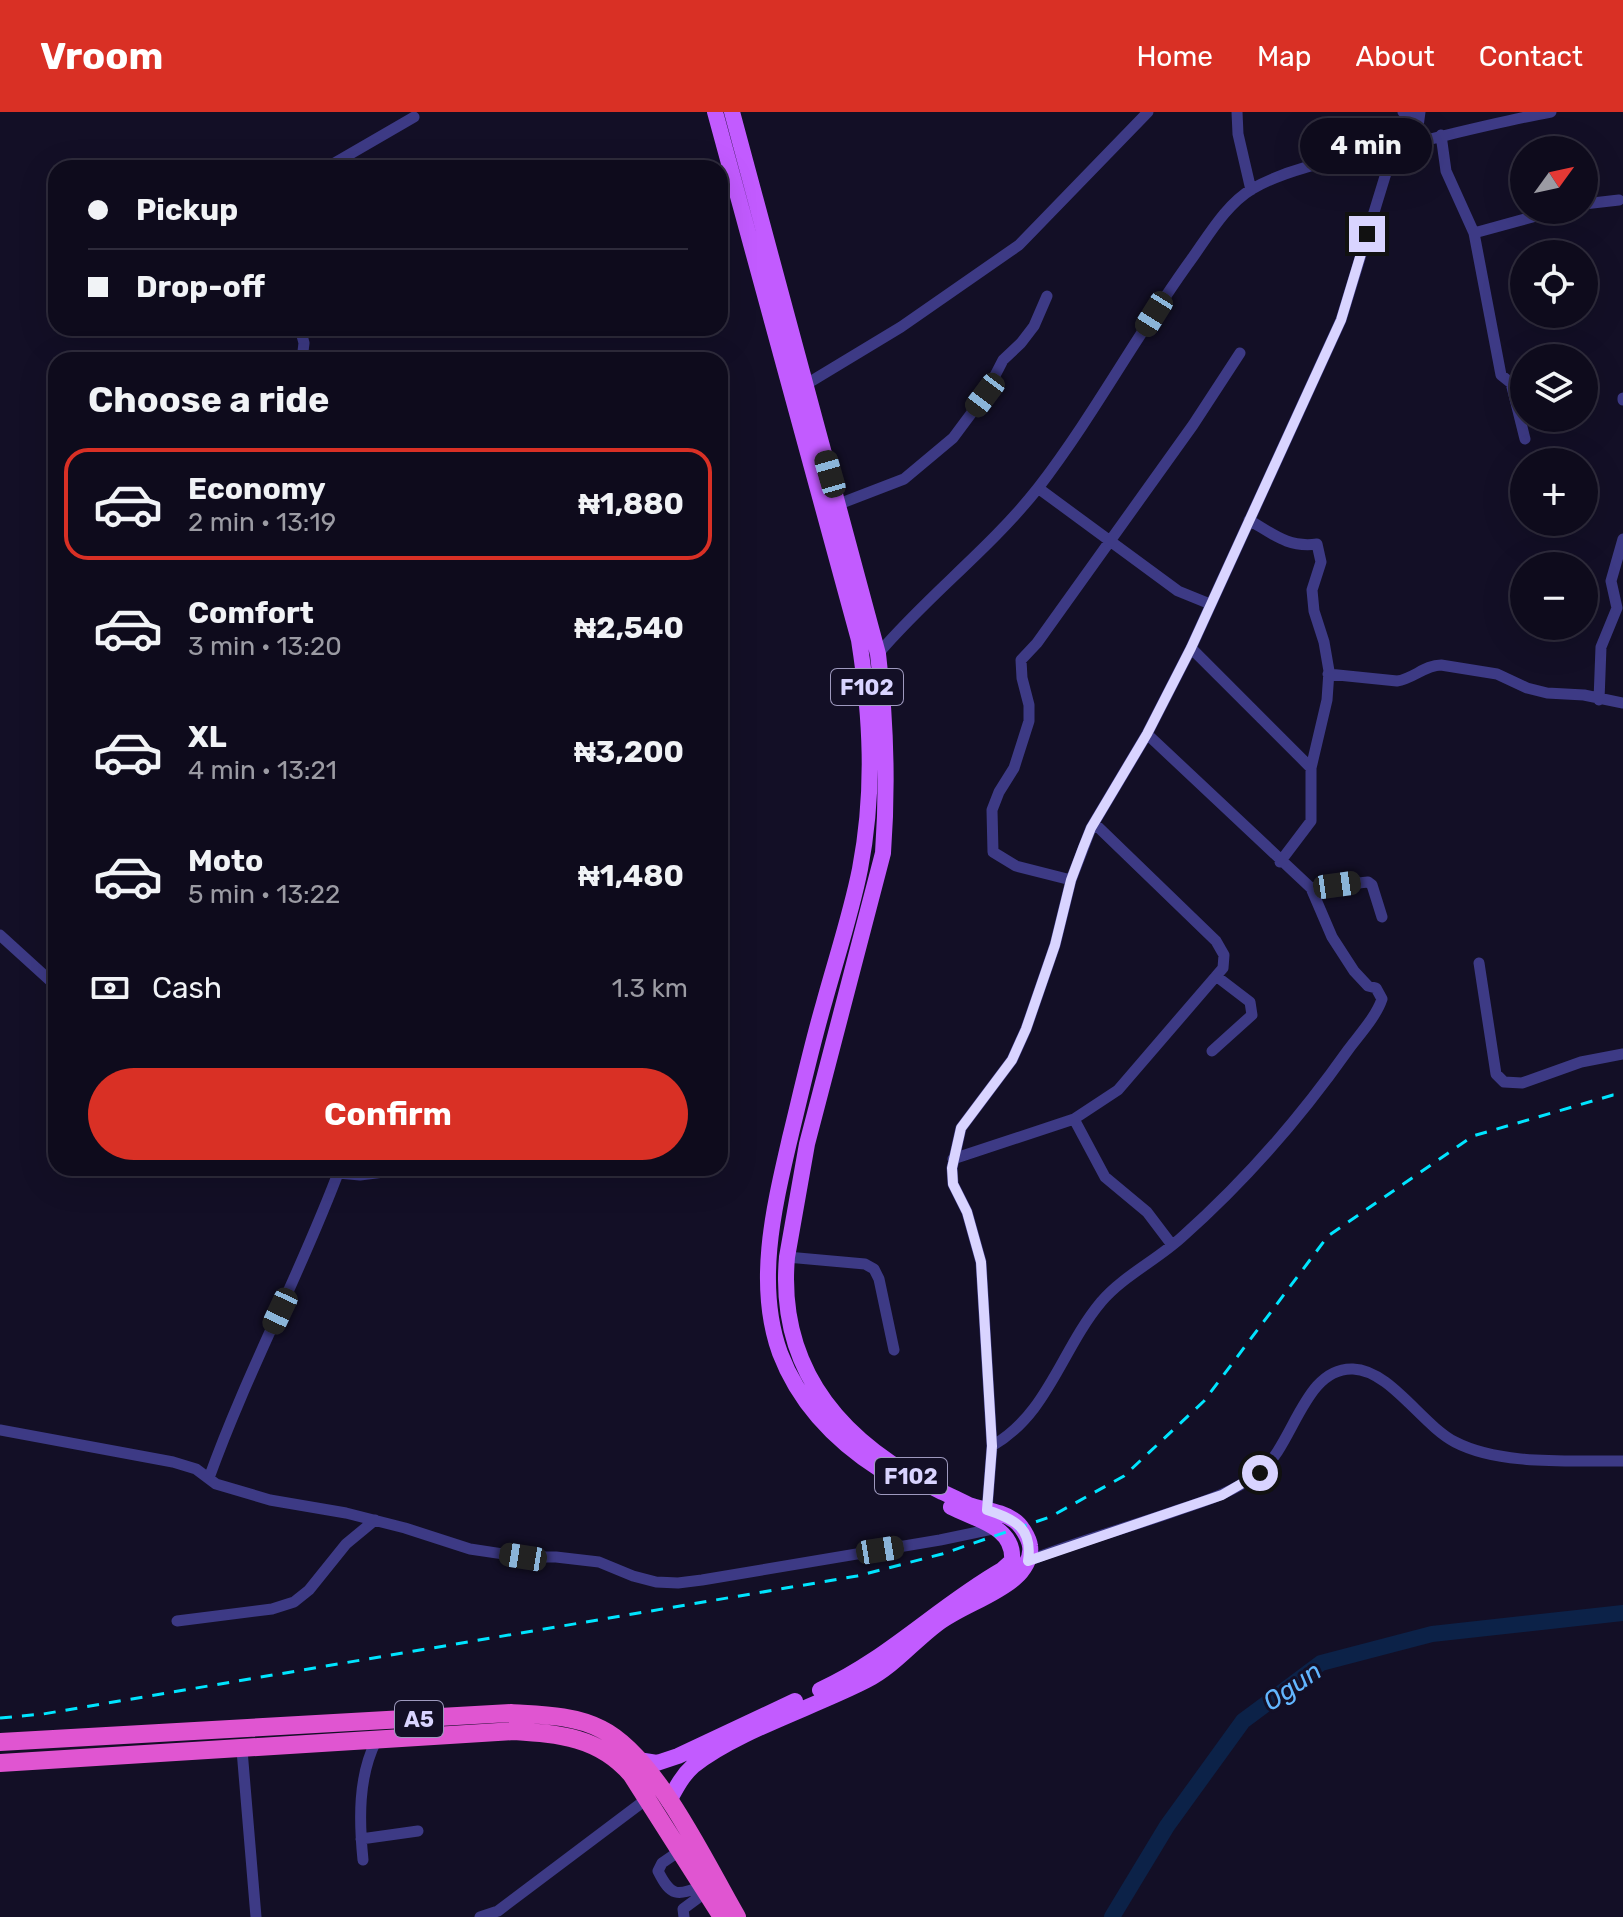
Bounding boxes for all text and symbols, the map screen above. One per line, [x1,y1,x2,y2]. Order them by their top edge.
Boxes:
text: Vroom [40,33,163,79]
text: Home [1136,40,1213,73]
text: Map [1257,40,1311,73]
text: About [1355,40,1435,73]
text: Contact [1479,40,1583,73]
callout: 4 min [1301,118,1433,174]
text: 4 min [1330,130,1402,161]
north arrow [1510,136,1598,224]
map controls [1510,136,1598,640]
text: Pickup [136,192,238,228]
route end [1349,216,1385,252]
button: locate [1510,240,1598,328]
text: Drop-off [136,269,265,305]
car [1131,287,1177,341]
button: layers [1510,344,1598,432]
car [961,369,1009,421]
text: Choose a ride [88,378,329,421]
car [812,448,848,500]
button: + [1510,448,1598,536]
icon: car [92,468,164,540]
text: Economy [188,471,326,507]
text: ₦1,880 [578,486,684,522]
text: 2 min · 13:19 [188,507,336,538]
button: − [1510,552,1598,640]
icon: car [92,592,164,664]
text: Comfort [188,595,314,631]
text: ₦2,540 [574,610,684,646]
text: 3 min · 13:20 [188,631,342,662]
road number: F102 [831,669,903,705]
icon: car [92,716,164,788]
text: XL [188,719,227,755]
text: ₦3,200 [574,734,684,770]
text: 4 min · 13:21 [188,755,337,786]
icon: car [92,840,164,912]
text: Moto [188,843,263,879]
text: ₦1,480 [578,858,684,894]
car [1312,870,1362,900]
text: 5 min · 13:22 [188,879,340,910]
icon: cash [88,966,132,1010]
text: Cash [152,970,222,1006]
text: 1.3 km [612,973,688,1004]
button: Confirm [88,1068,688,1160]
car [259,1284,301,1338]
route start [1242,1455,1278,1491]
road number: F102 [875,1458,947,1494]
car [854,1534,906,1566]
car [497,1541,549,1573]
water label: Ogun [1257,1655,1328,1718]
road number: A5 [395,1701,443,1737]

